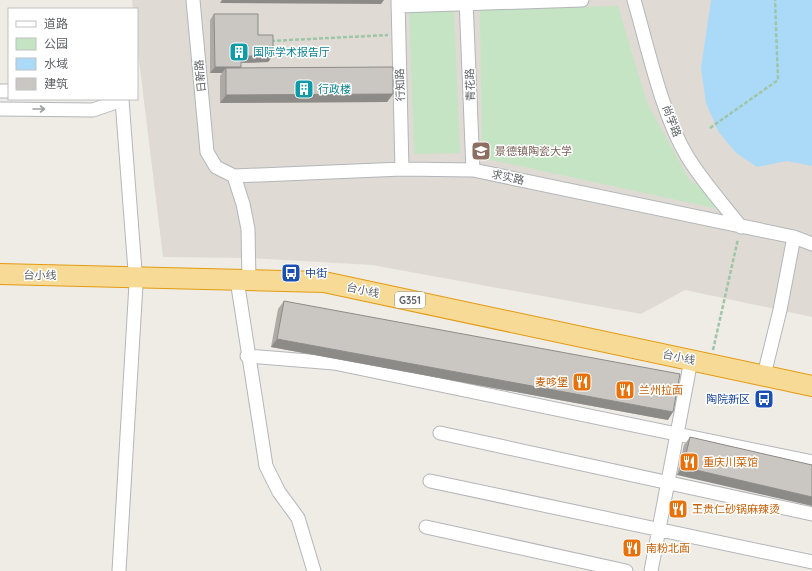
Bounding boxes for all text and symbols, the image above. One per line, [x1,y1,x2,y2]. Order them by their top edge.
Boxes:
legend [8,8,138,100]
text: 道路 [44,16,68,31]
text: 公园 [44,36,68,51]
building icon: 国际学术报告厅 [228,41,250,63]
place label: 国际学术报告厅 [253,45,330,59]
text: 水域 [44,56,68,71]
street label: 日新路 [192,59,208,93]
street label: 行知路 [392,68,408,102]
street label: 青花路 [462,68,478,102]
text: 建筑 [44,76,68,91]
building icon: 行政楼 [293,78,315,100]
place label: 行政楼 [318,82,351,96]
street label: 尚学路 [660,103,684,139]
one-way arrow [32,105,45,113]
school or university icon: 景德镇陶瓷大学 [470,140,492,162]
place label: 景德镇陶瓷大学 [495,144,572,158]
street label: 求实路 [490,167,526,187]
bus stop icon: 中街 [280,262,302,284]
place label: 中街 [305,266,327,280]
street label: 台小线 [23,268,57,282]
street label: 台小线 [345,280,381,300]
road number: G351 [395,292,425,308]
street label: 台小线 [661,347,697,367]
restaurant icon: 麦哆堡 [571,371,593,393]
place label: 麦哆堡 [535,375,568,389]
restaurant icon: 兰州拉面 [614,379,636,401]
place label: 兰州拉面 [639,383,683,397]
bus stop icon: 陶院新区 [753,388,775,410]
place label: 陶院新区 [706,392,750,406]
restaurant icon: 重庆川菜馆 [678,451,700,473]
place label: 重庆川菜馆 [703,455,758,469]
restaurant icon: 王贵仁砂锅麻辣烫 [667,498,689,520]
place label: 王贵仁砂锅麻辣烫 [692,502,780,516]
restaurant icon: 南粉北面 [621,537,643,559]
place label: 南粉北面 [646,541,690,555]

